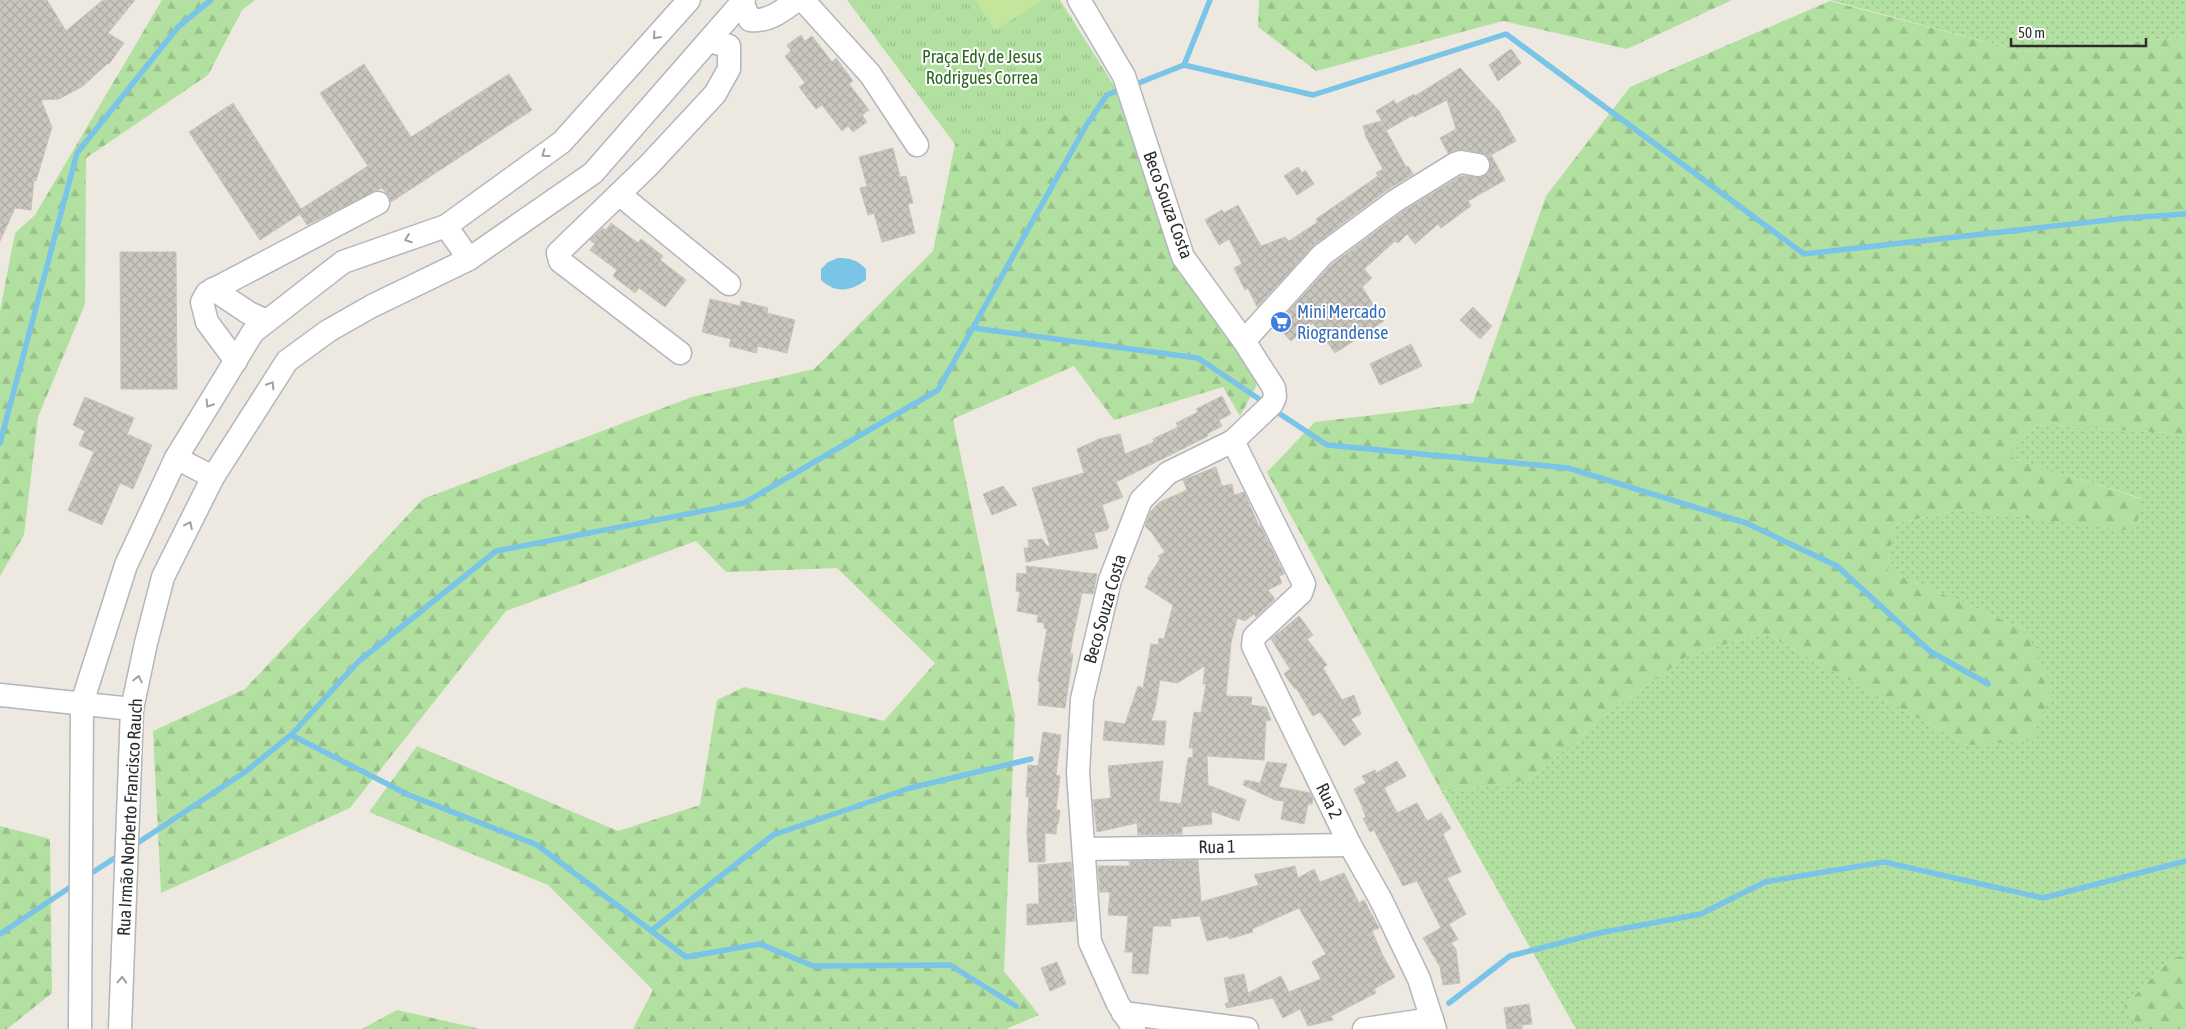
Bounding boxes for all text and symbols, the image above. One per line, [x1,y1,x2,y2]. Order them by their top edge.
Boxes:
scale bar [2011,15,2146,47]
text: 50 m [2018,24,2045,41]
one-way arrow [653,31,662,40]
park label: Praça Edy de Jesus Rodrigues Correa [922,46,1042,88]
one-way arrow [541,148,551,157]
street label: Beco Souza Costa [1139,148,1198,261]
one-way arrow [404,233,413,243]
place label: Mini Mercado Riograndense [1297,301,1388,343]
supermarket icon: Mini Mercado Riograndense [1269,310,1293,334]
one-way arrow [265,382,275,391]
one-way arrow [206,399,216,408]
one-way arrow [183,521,193,530]
street label: Beco Souza Costa [1079,552,1130,666]
one-way arrow [133,674,143,683]
street label: Rua Irmão Norberto Francisco Rauch [113,698,146,936]
street label: Rua 2 [1312,780,1347,822]
street label: Rua 1 [1198,836,1236,857]
one-way arrow [117,976,128,984]

